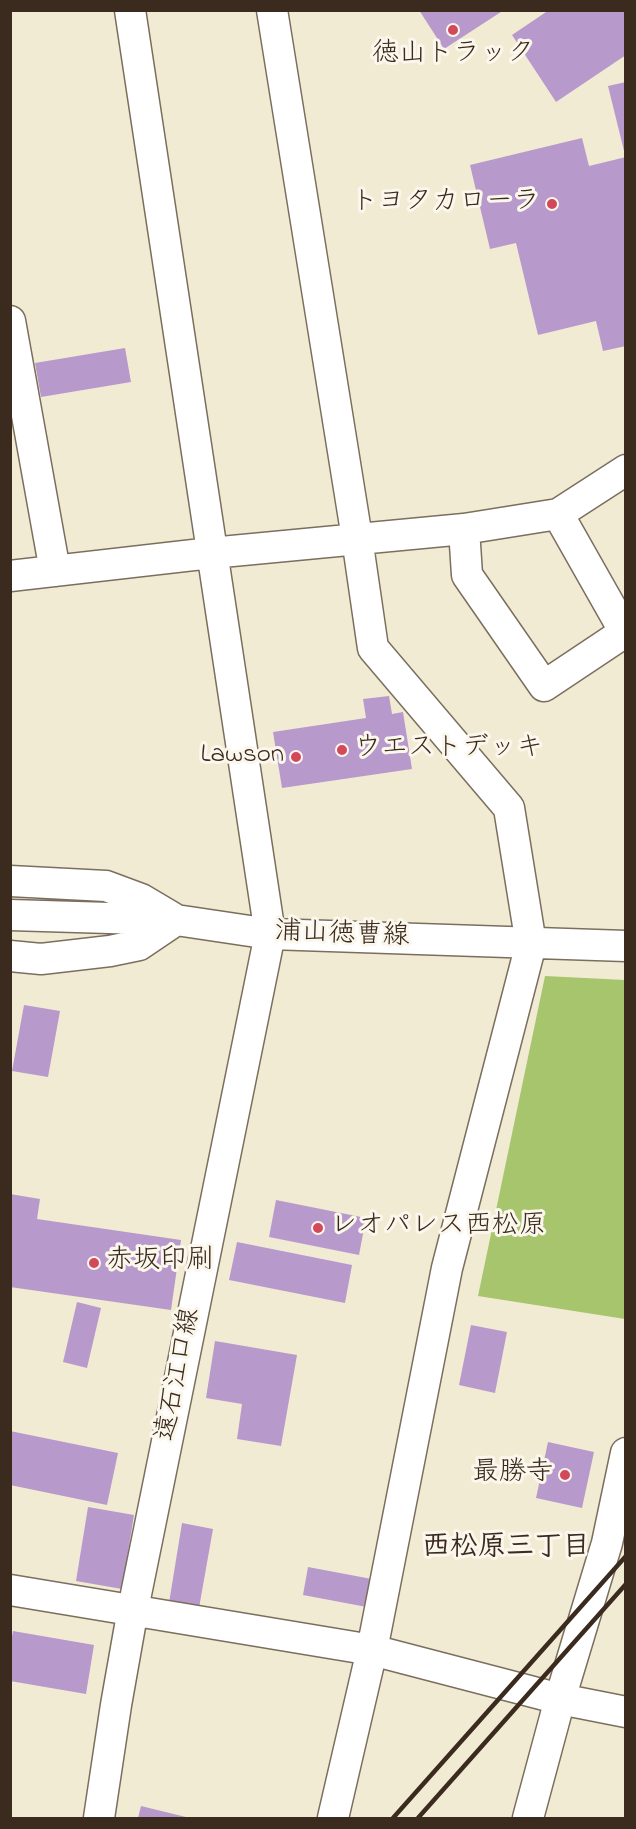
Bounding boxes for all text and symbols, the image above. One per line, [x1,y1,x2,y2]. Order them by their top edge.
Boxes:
marker: 徳山トラック [446,23,460,37]
place label: 徳山トラック [372,40,534,72]
place label: トヨタカローラ [351,188,540,220]
marker: トヨタカローラ [545,197,559,211]
place label: ウエストデッキ [354,734,543,766]
place label: Lawson [201,741,284,773]
marker: ウエストデッキ [335,743,349,757]
marker: Lawson [289,750,303,764]
street label: 浦山徳曹線 [274,917,410,955]
place label: レオパレス西松原 [330,1212,546,1244]
marker: レオパレス西松原 [311,1221,325,1235]
place label: 赤坂印刷 [106,1247,214,1279]
marker: 赤坂印刷 [87,1256,101,1270]
street label: 遠石江口線 [151,1306,209,1444]
place label: 最勝寺 [472,1459,553,1491]
marker: 最勝寺 [558,1468,572,1482]
district label: 西松原三丁目 [422,1532,590,1566]

